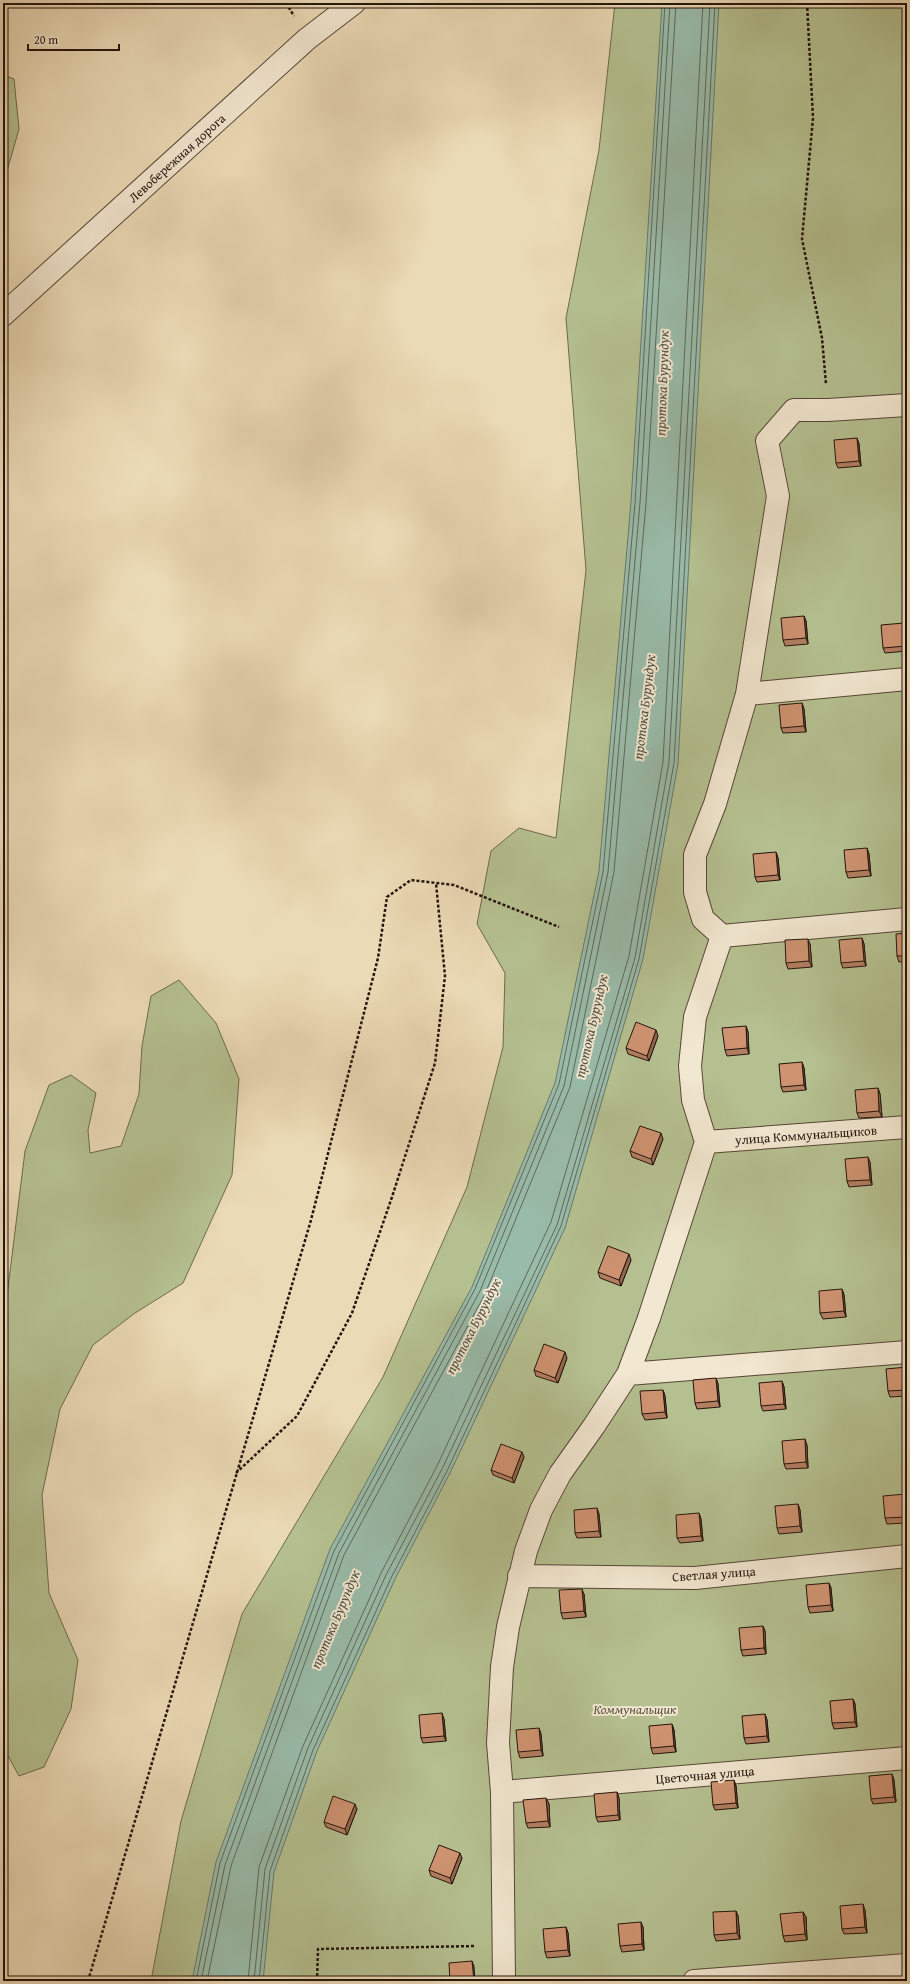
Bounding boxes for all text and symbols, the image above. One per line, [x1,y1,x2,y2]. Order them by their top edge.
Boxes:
scale bar [28,26,119,52]
text: 20 m [34,31,58,48]
street label: Левобережная дорога [124,109,230,207]
water label: протока Бурундук [650,330,674,436]
water label: протока Бурундук [628,653,660,761]
water label: протока Бурундук [569,972,613,1080]
street label: улица Коммунальщиков [733,1121,878,1150]
water label: протока Бурундук [440,1274,506,1378]
street label: Светлая улица [672,1562,757,1586]
water label: протока Бурундук [305,1566,365,1672]
park label: Коммунальщик [594,1700,677,1719]
street label: Цветочная улица [655,1761,756,1789]

